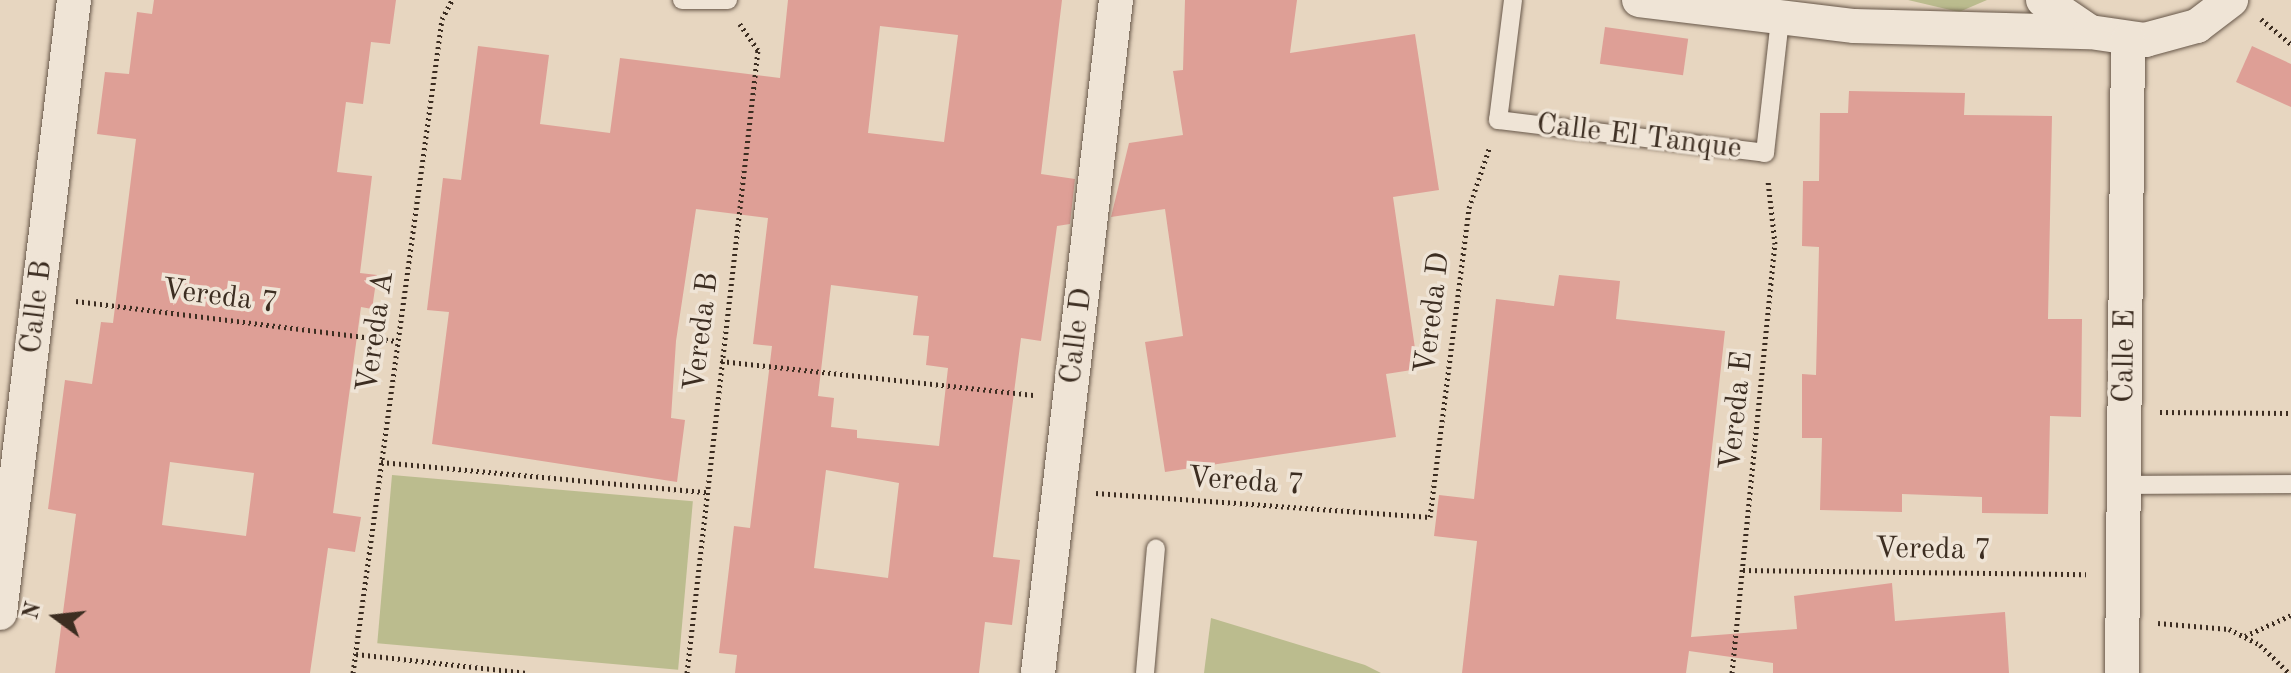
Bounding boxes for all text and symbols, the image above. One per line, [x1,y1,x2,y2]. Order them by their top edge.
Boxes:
street label: Calle El Tanque [1534,107,1744,167]
street label: Vereda D [1408,250,1458,376]
street label: Calle B [13,258,61,356]
street label: Vereda A [350,269,402,395]
street label: Vereda B [677,270,727,394]
street label: Vereda 7 [160,272,280,322]
street label: Calle D [1053,286,1101,386]
street label: Calle E [2106,309,2144,403]
street label: Vereda E [1713,350,1761,472]
street label: Vereda 7 [1187,460,1305,504]
street label: Vereda 7 [1874,531,1992,569]
north arrow [16,577,96,657]
text: N [20,600,46,622]

